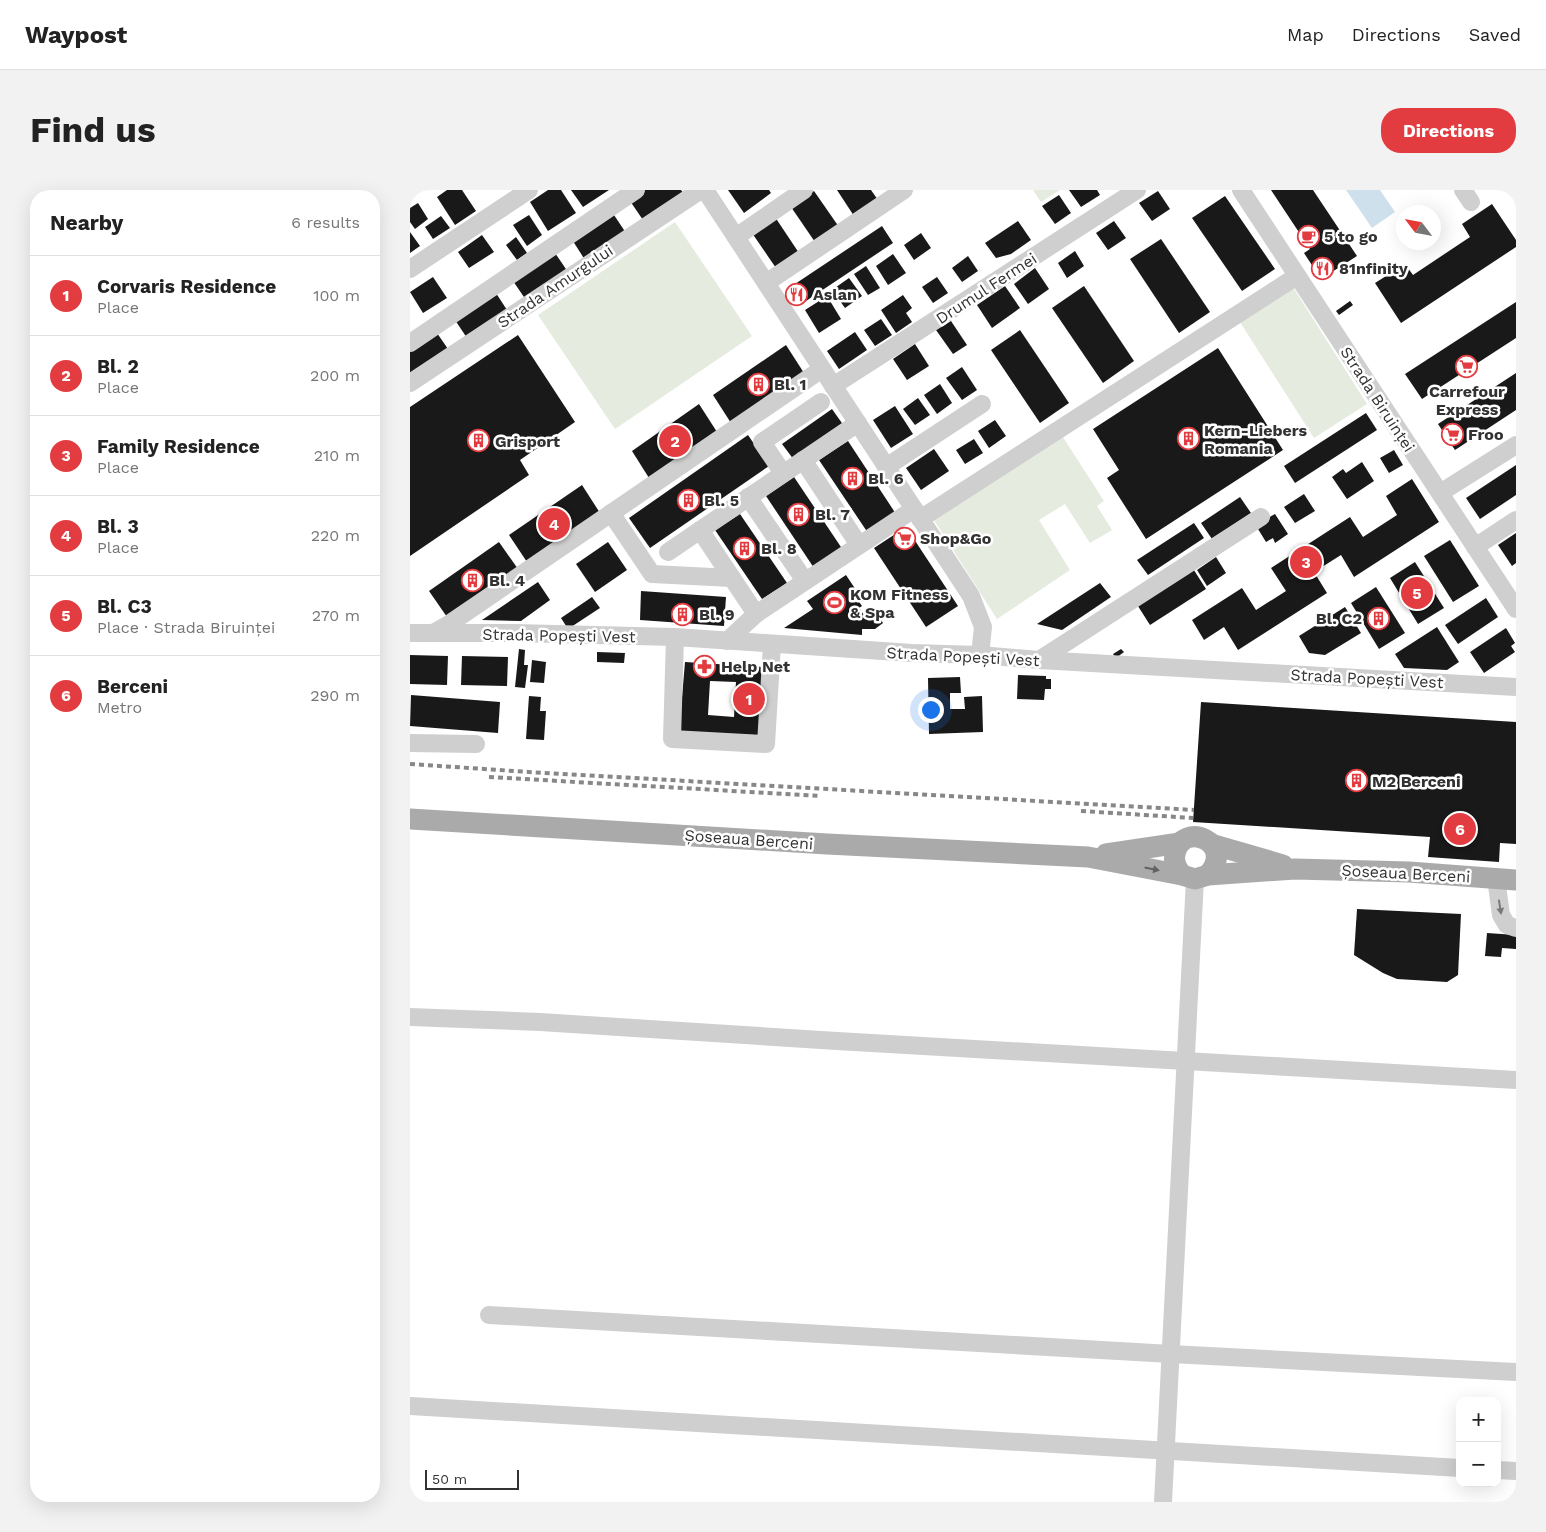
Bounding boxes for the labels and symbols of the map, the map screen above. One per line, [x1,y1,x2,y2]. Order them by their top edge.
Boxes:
north arrow [1396,205,1441,250]
cafe icon: 5 to go [1296,224,1320,248]
place label: 5 to go [1324,227,1378,246]
street label: Strada Amurgului [494,241,617,332]
street label: Drumul Fermei [932,249,1040,328]
restaurant icon: 81nfinity [1311,256,1335,280]
place label: 81nfinity [1339,259,1409,278]
restaurant icon: Aslan [785,282,809,306]
place label: Aslan [813,285,857,304]
street label: Strada Biruinței [1336,343,1419,456]
supermarket icon: Carrefour Express [1455,355,1479,379]
building icon: Bl. 1 [746,372,770,396]
place label: Bl. 1 [774,375,806,394]
place label: Carrefour Express [1429,382,1505,419]
place label: Kern-Liebers Romania [1204,421,1308,458]
pin: 2 [659,422,691,460]
supermarket icon: Froo [1440,422,1464,446]
place label: Froo [1468,425,1504,444]
building icon: Kern-Liebers Romania [1176,427,1200,451]
building icon: Grisport [467,429,491,453]
place label: Grisport [495,432,560,451]
building icon: Bl. 6 [840,466,864,490]
place label: Bl. 6 [868,469,904,488]
building icon: Bl. 5 [676,488,700,512]
place label: Bl. 5 [704,491,739,510]
building icon: Bl. 7 [787,502,811,526]
pin: 4 [538,505,570,543]
place label: Bl. 7 [815,505,850,524]
supermarket icon: Shop&Go [892,526,916,550]
place label: Shop&Go [920,529,992,548]
building icon: Bl. 8 [733,536,757,560]
place label: Bl. 8 [761,539,797,558]
pin: 3 [1290,543,1322,581]
building icon: Bl. 4 [461,568,485,592]
place label: Bl. 4 [489,571,525,590]
pin: 5 [1401,574,1433,612]
place label: KOM Fitness & Spa [850,585,949,622]
sports icon: KOM Fitness & Spa [822,591,846,615]
building icon: Bl. 9 [671,602,695,626]
place label: Bl. 9 [699,605,735,624]
building icon: Bl. C2 [1366,606,1390,630]
place label: Bl. C2 [1316,609,1362,628]
street label: Strada Popești Vest [482,625,636,646]
street label: Strada Popești Vest [886,643,1040,670]
pharmacy icon: Help Net [693,654,717,678]
place label: Help Net [721,657,790,676]
street label: Strada Popești Vest [1290,665,1444,692]
pin: 1 [733,680,765,718]
your location [918,697,944,723]
building icon: M2 Berceni [1344,769,1368,793]
place label: M2 Berceni [1372,772,1461,791]
pin: 6 [1444,810,1476,848]
street label: Șoseaua Berceni [684,826,814,853]
street label: Șoseaua Berceni [1341,861,1471,886]
one-way arrow [1145,865,1160,873]
one-way arrow [1496,900,1504,916]
scale bar [425,1467,519,1490]

